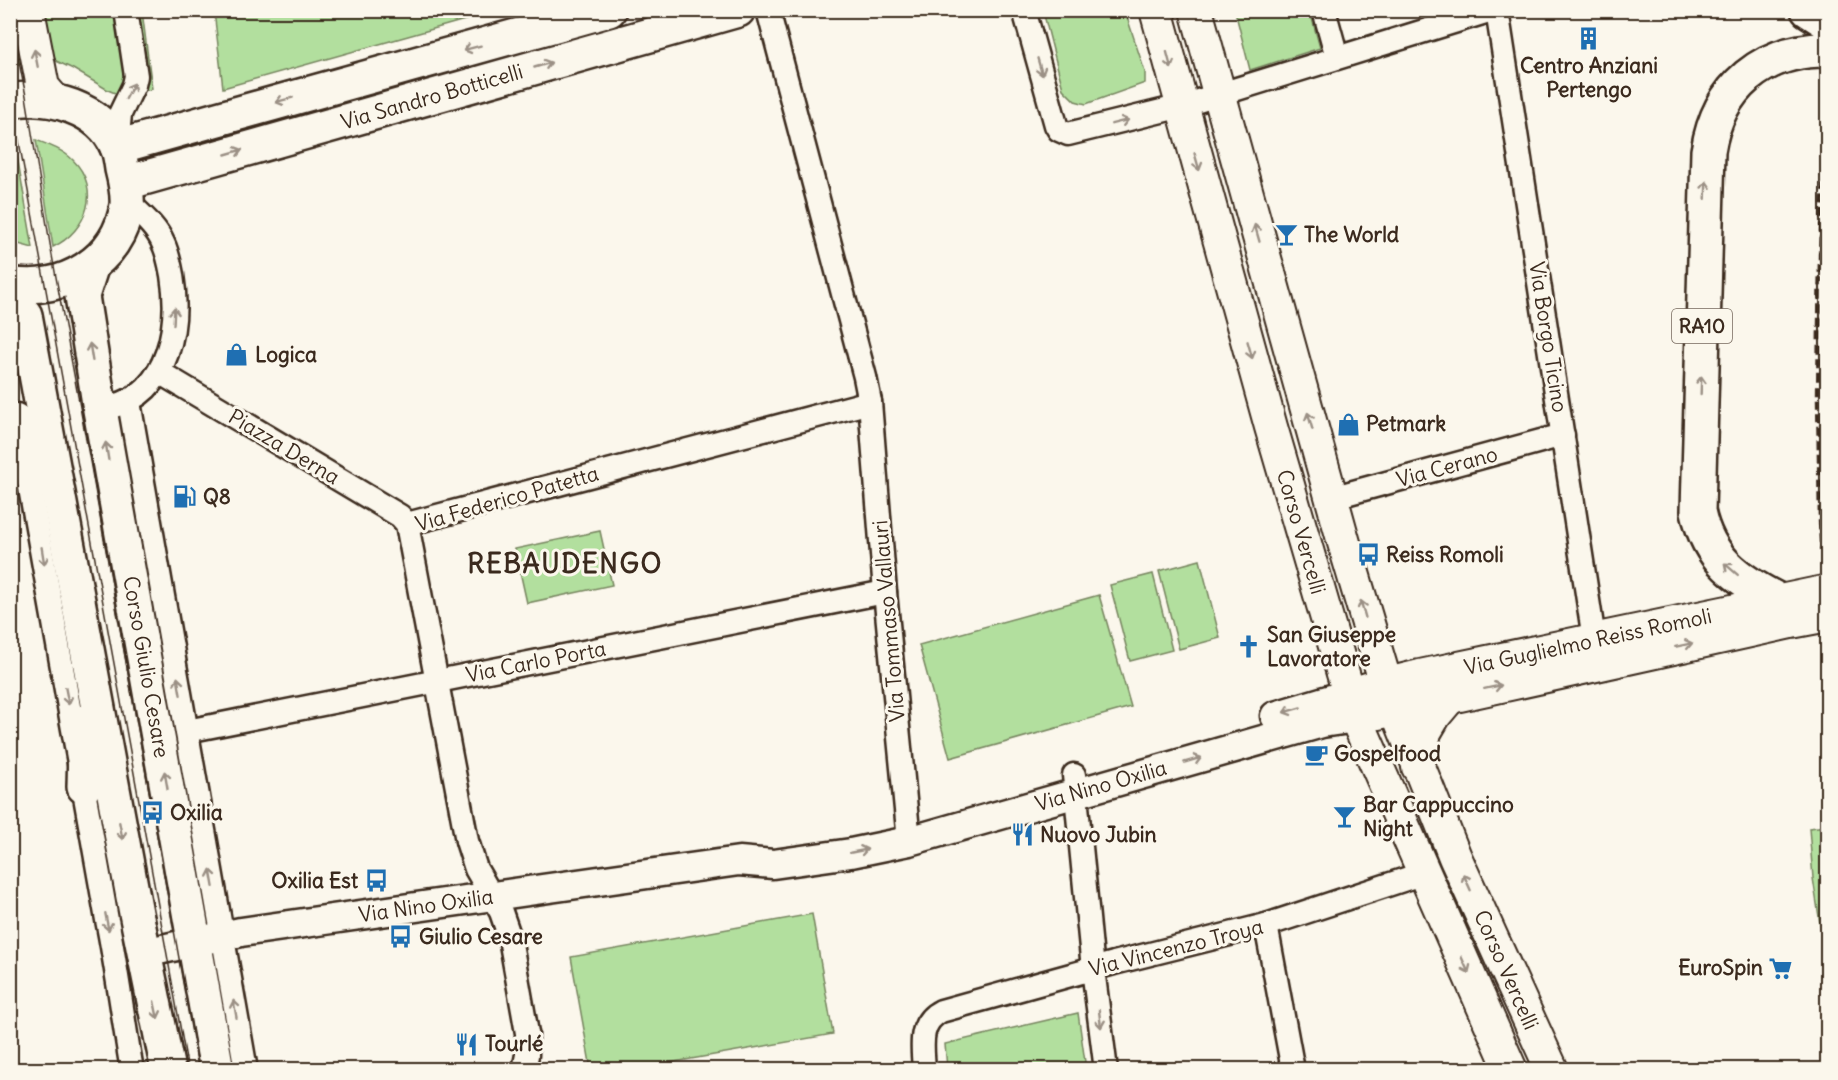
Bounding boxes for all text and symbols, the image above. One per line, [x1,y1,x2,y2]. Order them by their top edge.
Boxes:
building icon: Centro Anziani Pertengo [1576,25,1602,51]
one-way arrow [462,43,481,55]
one-way arrow [30,49,42,68]
one-way arrow [1164,50,1175,69]
place label: Centro Anziani Pertengo [1520,52,1658,103]
one-way arrow [1035,57,1046,76]
street label: Via Sandro Botticelli [338,58,526,135]
one-way arrow [533,59,552,70]
one-way arrow [124,83,136,100]
one-way arrow [275,95,294,107]
one-way arrow [1110,115,1129,127]
one-way arrow [224,146,243,157]
one-way arrow [1192,153,1204,172]
one-way arrow [1701,181,1712,201]
place label: The World [1304,221,1400,248]
bar icon: The World [1273,222,1299,248]
one-way arrow [1251,224,1262,243]
street label: Via Borgo Ticino [1523,260,1574,414]
one-way arrow [169,307,180,327]
road number: RA10 [1672,309,1732,343]
one-way arrow [1244,340,1256,359]
place label: Logica [255,341,317,368]
shop icon: Logica [224,342,250,368]
one-way arrow [86,343,97,363]
one-way arrow [1695,376,1706,396]
street label: Piazza Derna [224,403,345,490]
place label: Petmark [1366,410,1446,437]
shop icon: Petmark [1335,411,1361,437]
one-way arrow [1304,412,1315,431]
street label: Via Cerano [1393,440,1500,493]
one-way arrow [102,442,113,462]
street label: Via Federico Patetta [412,459,602,538]
street label: Corso Vercelli [1271,467,1332,597]
place label: Q8 [203,483,231,510]
fuel station icon: Q8 [172,484,198,510]
street label: Via Tommaso Vallauri [866,519,911,723]
place label: Reiss Romoli [1386,541,1504,568]
bus stop icon: Reiss Romoli [1355,542,1381,568]
one-way arrow [37,545,48,565]
district label: REBAUDENGO [467,546,663,580]
one-way arrow [1724,562,1739,576]
street label: Corso Giulio Cesare [117,574,176,760]
one-way arrow [1357,599,1368,618]
street label: Via Guglielmo Reiss Romoli [1462,602,1714,681]
place label: San Giuseppe Lavoratore [1267,621,1396,672]
church icon: San Giuseppe Lavoratore [1236,634,1262,660]
street label: Via Carlo Porta [464,635,608,688]
one-way arrow [1674,639,1693,651]
one-way arrow [173,677,184,696]
one-way arrow [1483,680,1502,692]
one-way arrow [62,686,73,705]
one-way arrow [1283,705,1302,716]
place label: Gospelfood [1334,740,1442,767]
cafe icon: Gospelfood [1303,741,1329,767]
street label: Via Nino Oxilia [1032,754,1170,817]
one-way arrow [1183,754,1202,765]
one-way arrow [161,771,172,791]
place label: Bar Cappuccino Night [1363,791,1514,842]
place label: Oxilia [170,799,223,826]
bus stop icon: Oxilia [139,800,165,826]
bar icon: Bar Cappuccino Night [1332,804,1358,830]
one-way arrow [116,820,127,840]
place label: Nuovo Jubin [1040,821,1157,848]
restaurant icon: Nuovo Jubin [1009,822,1035,848]
one-way arrow [849,845,868,857]
place label: Oxilia Est [271,867,359,894]
bus stop icon: Oxilia Est [363,868,389,894]
one-way arrow [206,869,217,889]
one-way arrow [1460,874,1472,892]
street label: Via Nino Oxilia [357,883,495,928]
street label: Corso Vercelli [1468,906,1545,1034]
one-way arrow [102,912,113,932]
street label: Via Vincenzo Troya [1086,913,1266,982]
place label: Giulio Cesare [419,923,543,950]
bus stop icon: Giulio Cesare [388,924,414,950]
place label: EuroSpin [1678,954,1763,981]
one-way arrow [1460,955,1472,973]
supermarket icon: EuroSpin [1768,955,1794,981]
one-way arrow [150,1000,162,1019]
one-way arrow [229,1000,240,1019]
one-way arrow [1094,1009,1105,1029]
place label: Tourlé [485,1030,543,1057]
restaurant icon: Tourlé [454,1031,480,1057]

